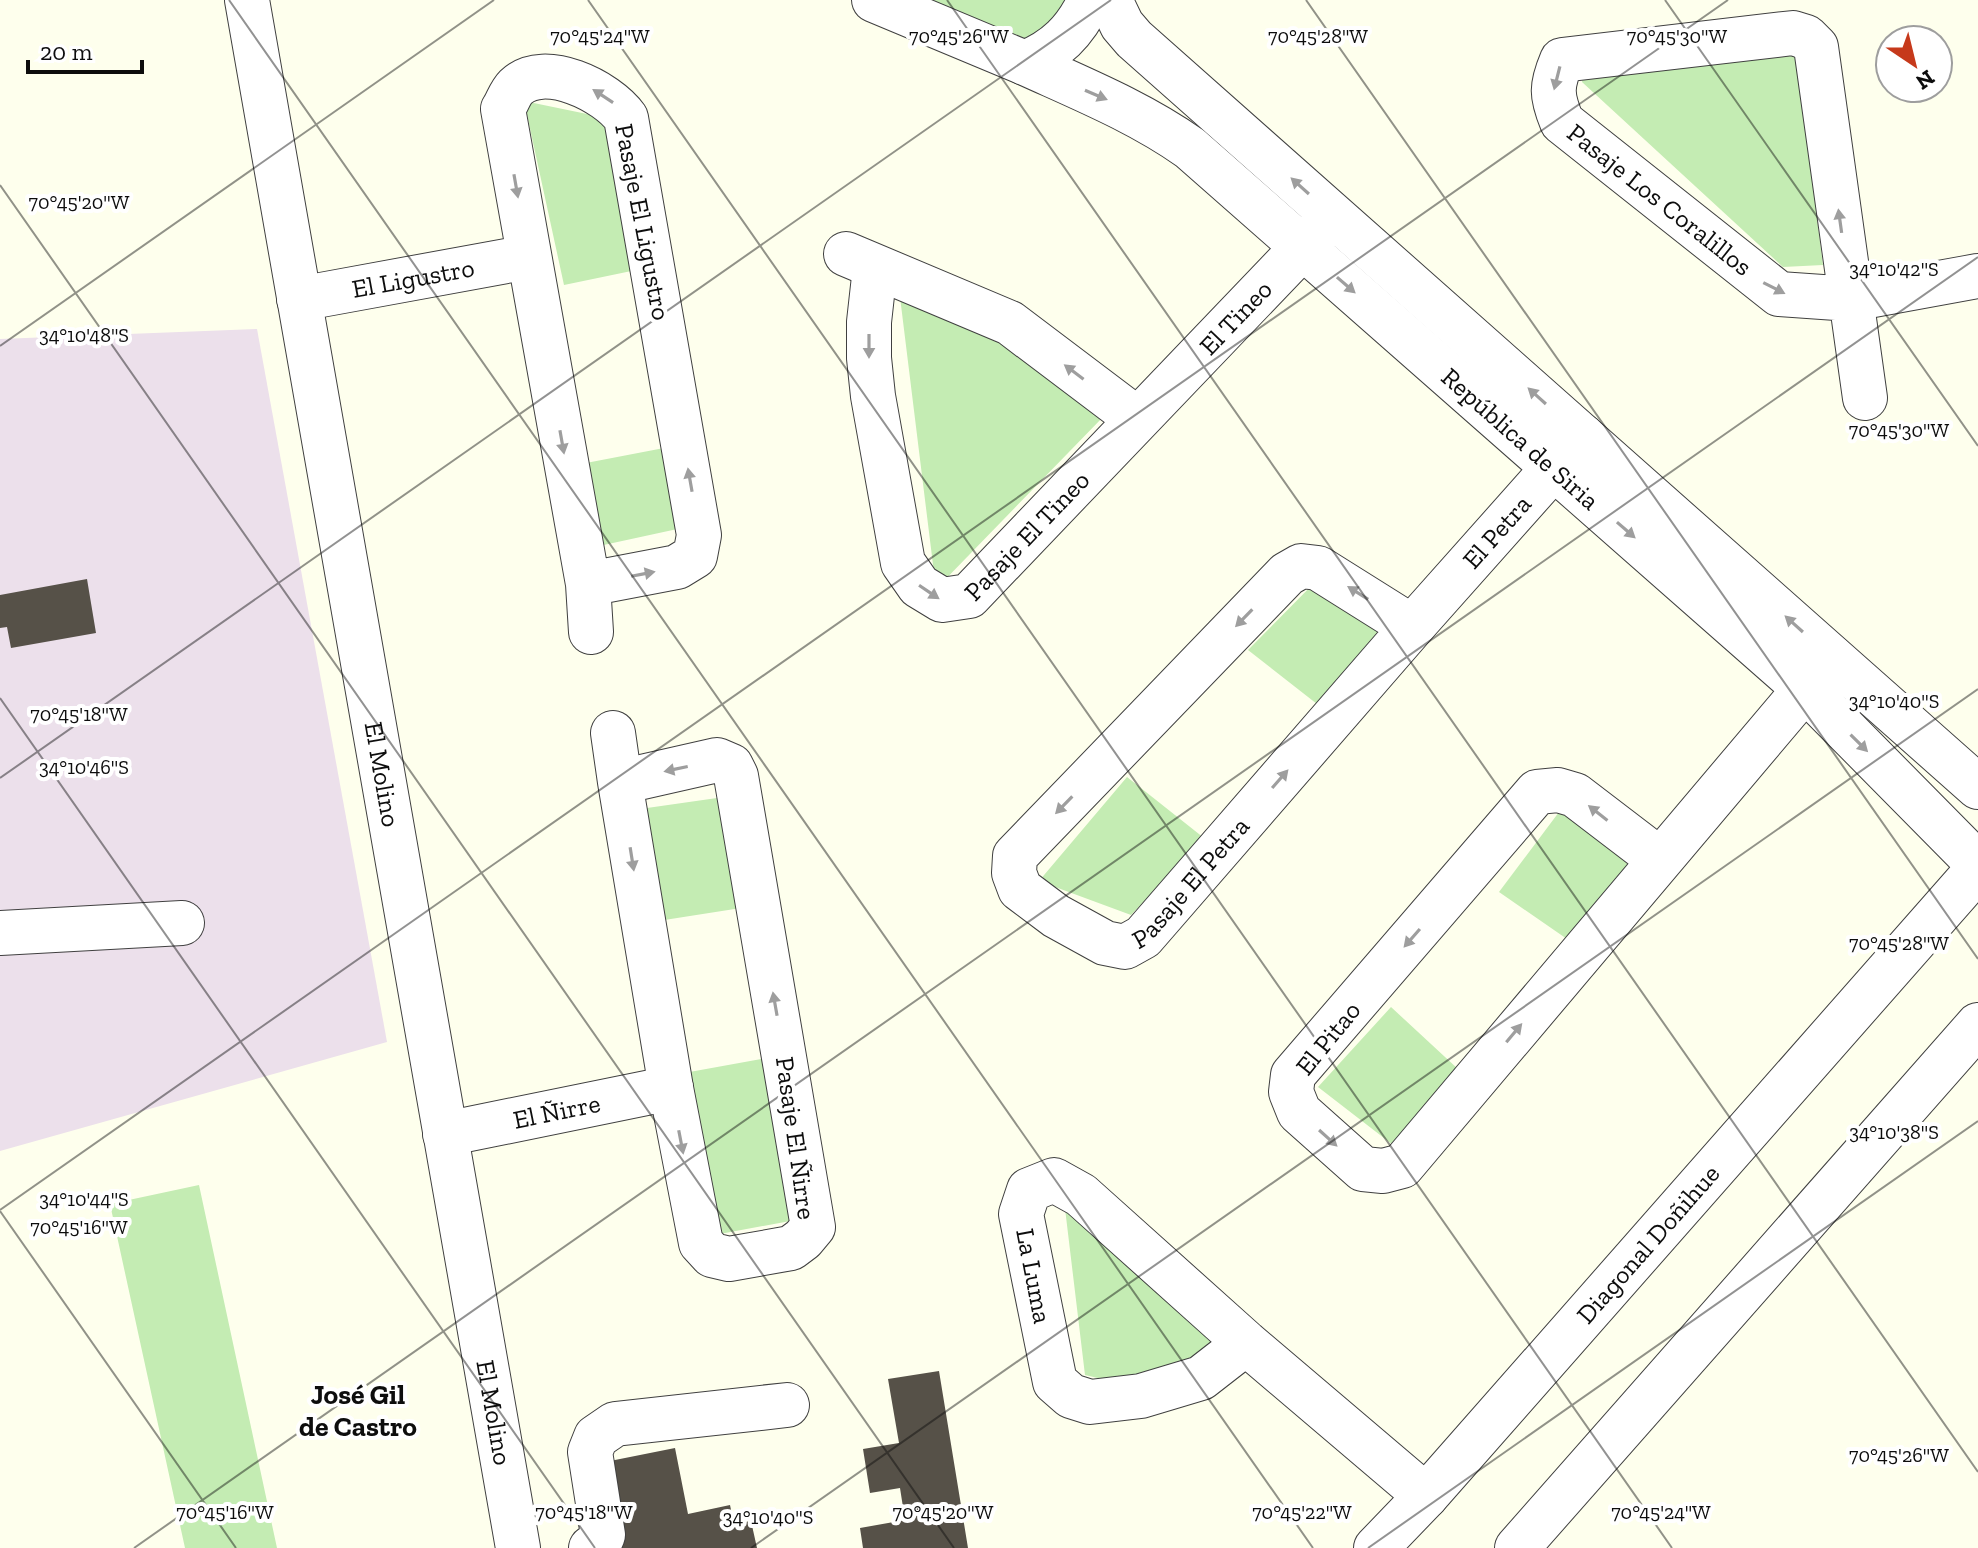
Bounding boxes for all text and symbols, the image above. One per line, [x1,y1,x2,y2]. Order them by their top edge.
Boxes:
scale bar [28,24,142,74]
text: 70°45'24"W [550,24,650,48]
text: 70°45'26"W [909,24,1009,48]
text: 70°45'28"W [1268,24,1368,48]
text: 70°45'30"W [1627,24,1727,48]
north arrow [1874,24,1954,104]
text: 20 m [40,37,93,66]
text: N [1910,64,1940,96]
one-way arrow [1550,66,1562,91]
one-way arrow [1084,89,1108,102]
one-way arrow [592,90,614,104]
street label: Pasaje Los Coralillos [1561,116,1759,283]
street label: Pasaje El Ligustro [608,121,678,323]
one-way arrow [510,174,523,199]
one-way arrow [1291,178,1311,195]
text: 70°45'20"W [29,190,130,214]
one-way arrow [1834,209,1847,234]
street label: El Ligustro [349,251,477,305]
text: 34°10'42"S [1849,257,1939,281]
street label: El Tineo [1192,273,1279,362]
one-way arrow [1336,276,1356,293]
one-way arrow [1763,281,1785,295]
text: 34°10'48"S [39,323,129,347]
one-way arrow [863,334,875,359]
street label: República de Siria [1435,361,1606,517]
one-way arrow [1064,365,1084,381]
one-way arrow [1527,387,1546,405]
text: 70°45'30"W [1849,418,1949,442]
one-way arrow [557,430,569,455]
street label: Pasaje El Tineo [957,464,1096,607]
one-way arrow [683,467,695,492]
street label: El Petra [1456,488,1538,575]
one-way arrow [1616,521,1635,539]
one-way arrow [630,567,655,579]
one-way arrow [919,585,940,600]
one-way arrow [1347,586,1369,600]
one-way arrow [1236,608,1254,627]
one-way arrow [1784,615,1804,633]
text: 34°10'40"S [1849,689,1939,713]
text: 70°45'18"W [30,702,128,726]
street label: El Molino [358,719,407,829]
one-way arrow [1849,733,1868,752]
text: 34°10'46"S [39,755,129,779]
one-way arrow [663,763,688,776]
one-way arrow [1270,769,1288,789]
one-way arrow [1055,795,1073,814]
one-way arrow [1588,805,1608,821]
street label: Pasaje El Petra [1126,810,1256,956]
one-way arrow [627,846,639,871]
one-way arrow [1404,927,1421,947]
text: 70°45'28"W [1849,931,1949,955]
one-way arrow [769,992,781,1017]
street label: El Pitao [1289,995,1367,1081]
one-way arrow [1505,1023,1522,1043]
street label: Pasaje El Ñirre [769,1055,823,1221]
street label: El Ñirre [510,1087,603,1136]
text: 34°10'38"S [1849,1120,1939,1144]
one-way arrow [1318,1129,1338,1146]
one-way arrow [675,1130,688,1155]
street label: Diagonal Doñihue [1569,1158,1726,1330]
text: 34°10'44"S [39,1187,129,1211]
text: 70°45'16"W [30,1215,128,1239]
street label: La Luma [1009,1226,1059,1327]
street label: El Molino [469,1357,519,1468]
district label: José Gil de Castro [299,1378,417,1443]
text: 70°45'26"W [1849,1443,1949,1467]
text: 70°45'16"W [176,1500,274,1524]
text: 70°45'18"W [535,1500,633,1524]
text: 70°45'20"W [893,1500,994,1524]
text: 70°45'22"W [1252,1500,1352,1524]
text: 70°45'24"W [1611,1500,1711,1524]
text: 34°10'40"S [723,1505,813,1529]

